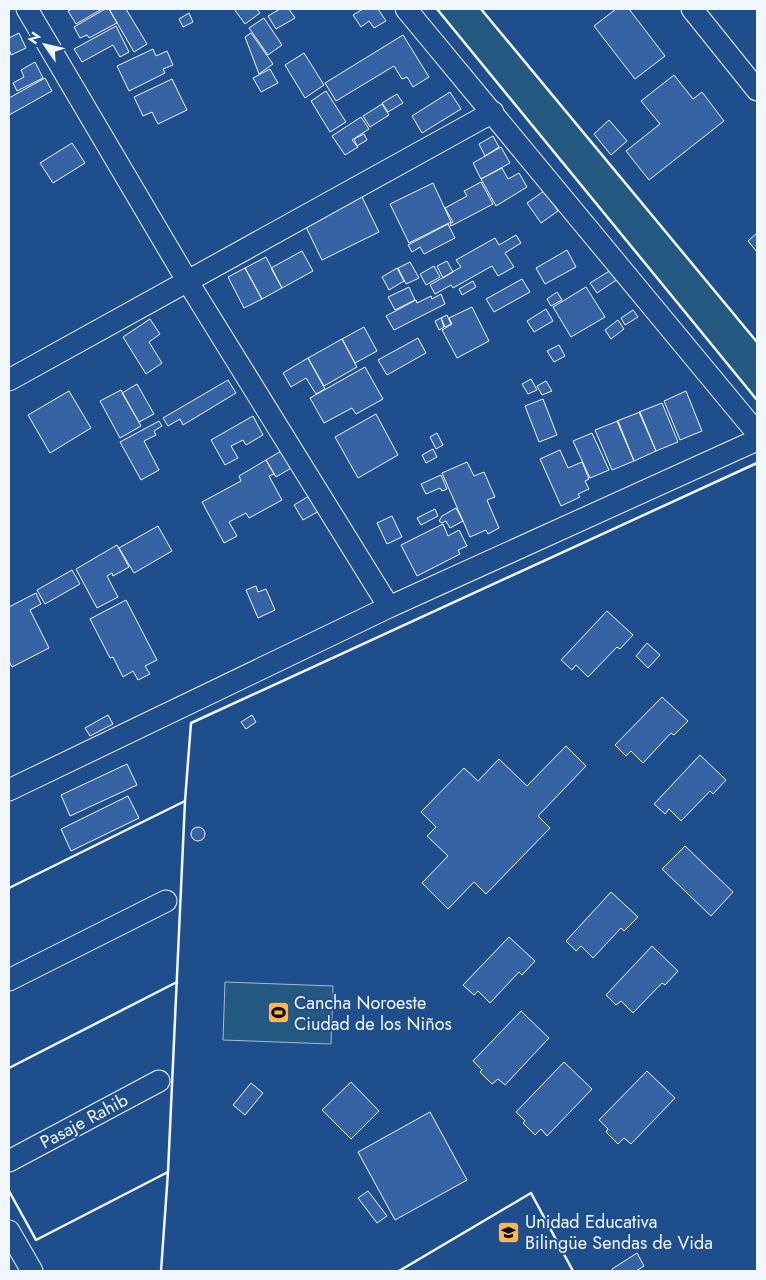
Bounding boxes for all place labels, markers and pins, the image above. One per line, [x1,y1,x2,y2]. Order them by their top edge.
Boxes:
place label: Cancha Noroeste Ciudad de los Niños [294,990,452,1037]
sports icon: Cancha Noroeste Ciudad de los Niños [266,1001,290,1025]
place label: Unidad Educativa Bilingüe Sendas de Vida [525,1209,713,1256]
school or university icon: Unidad Educativa Bilingüe Sendas de Vida [497,1220,521,1244]

